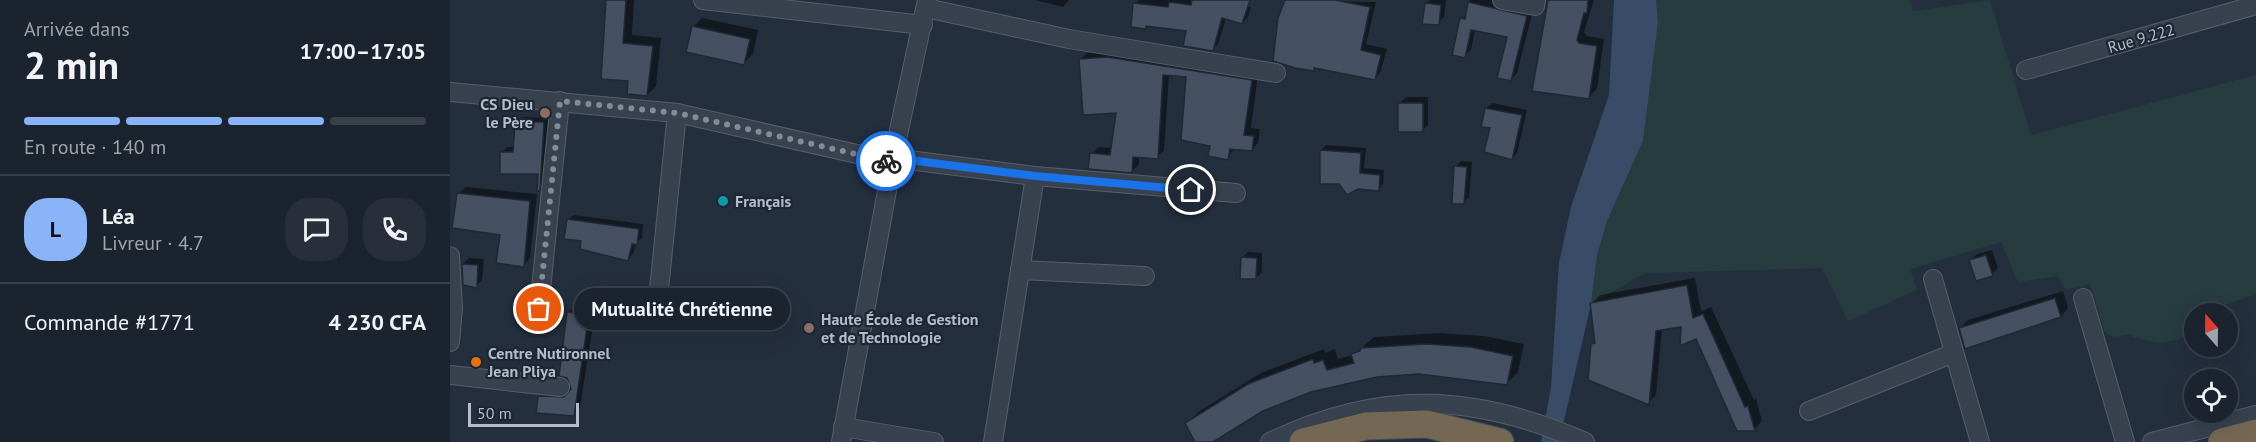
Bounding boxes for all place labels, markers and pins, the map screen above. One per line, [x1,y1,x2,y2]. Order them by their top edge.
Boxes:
place label: CS Dieu le Père [480,94,533,132]
marker: CS Dieu le Père [538,106,552,120]
pin [1165,164,1216,215]
place label: Français [735,191,792,211]
marker: Français [716,194,730,208]
pin [513,283,564,334]
callout: Mutualité Chrétienne [575,288,791,330]
place label: Haute École de Gestion et de Technologie [821,309,979,347]
marker: Haute École de Gestion et de Technologie [802,321,816,335]
place label: Centre Nutironnel Jean Pliya [487,343,610,381]
marker: Centre Nutironnel Jean Pliya [469,355,483,369]

